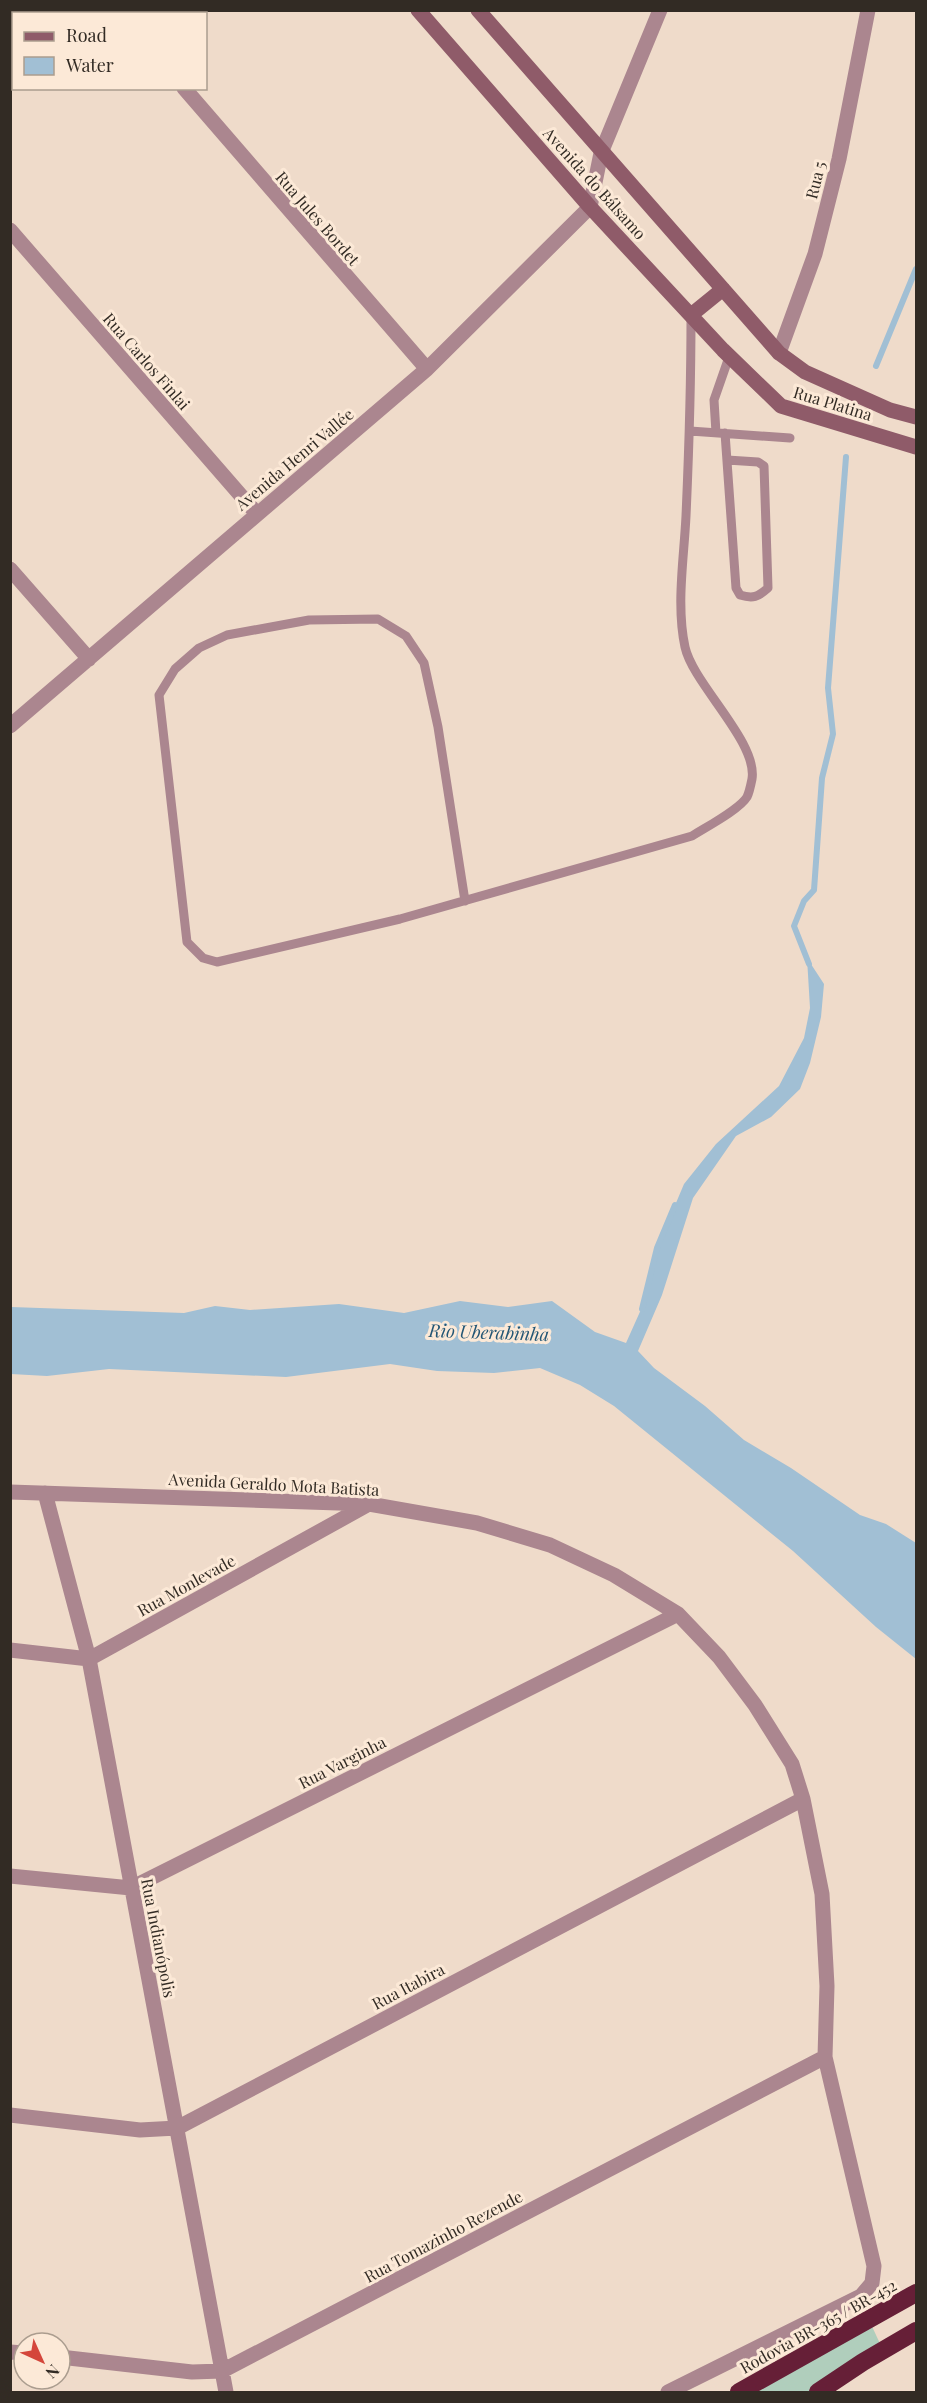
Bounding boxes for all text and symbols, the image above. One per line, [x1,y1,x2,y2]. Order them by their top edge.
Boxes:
legend [12,12,207,90]
text: Road [66,23,107,47]
text: Water [65,53,114,77]
street label: Avenida do Bálsamo [538,122,651,244]
street label: Rua 5 [800,159,830,201]
street label: Rua Jules Bordet [271,167,365,270]
street label: Rua Carlos Finlai [99,308,195,414]
street label: Rua Platina [791,381,875,425]
street label: Avenida Henri Vallée [230,403,357,515]
water label: Rio Uberabinha [427,1318,550,1346]
street label: Avenida Geraldo Mota Batista [167,1468,380,1500]
street label: Rua Monlevade [133,1549,239,1621]
street label: Rua Varginha [295,1731,389,1793]
street label: Rua Indianópolis [137,1877,181,1999]
street label: Rua Itabira [368,1958,448,2014]
street label: Rua Tomazinho Rezende [360,2185,526,2287]
street label: Rodovia BR-365 / BR-452 [736,2274,900,2378]
north arrow [12,2331,72,2391]
text: N [41,2360,64,2384]

